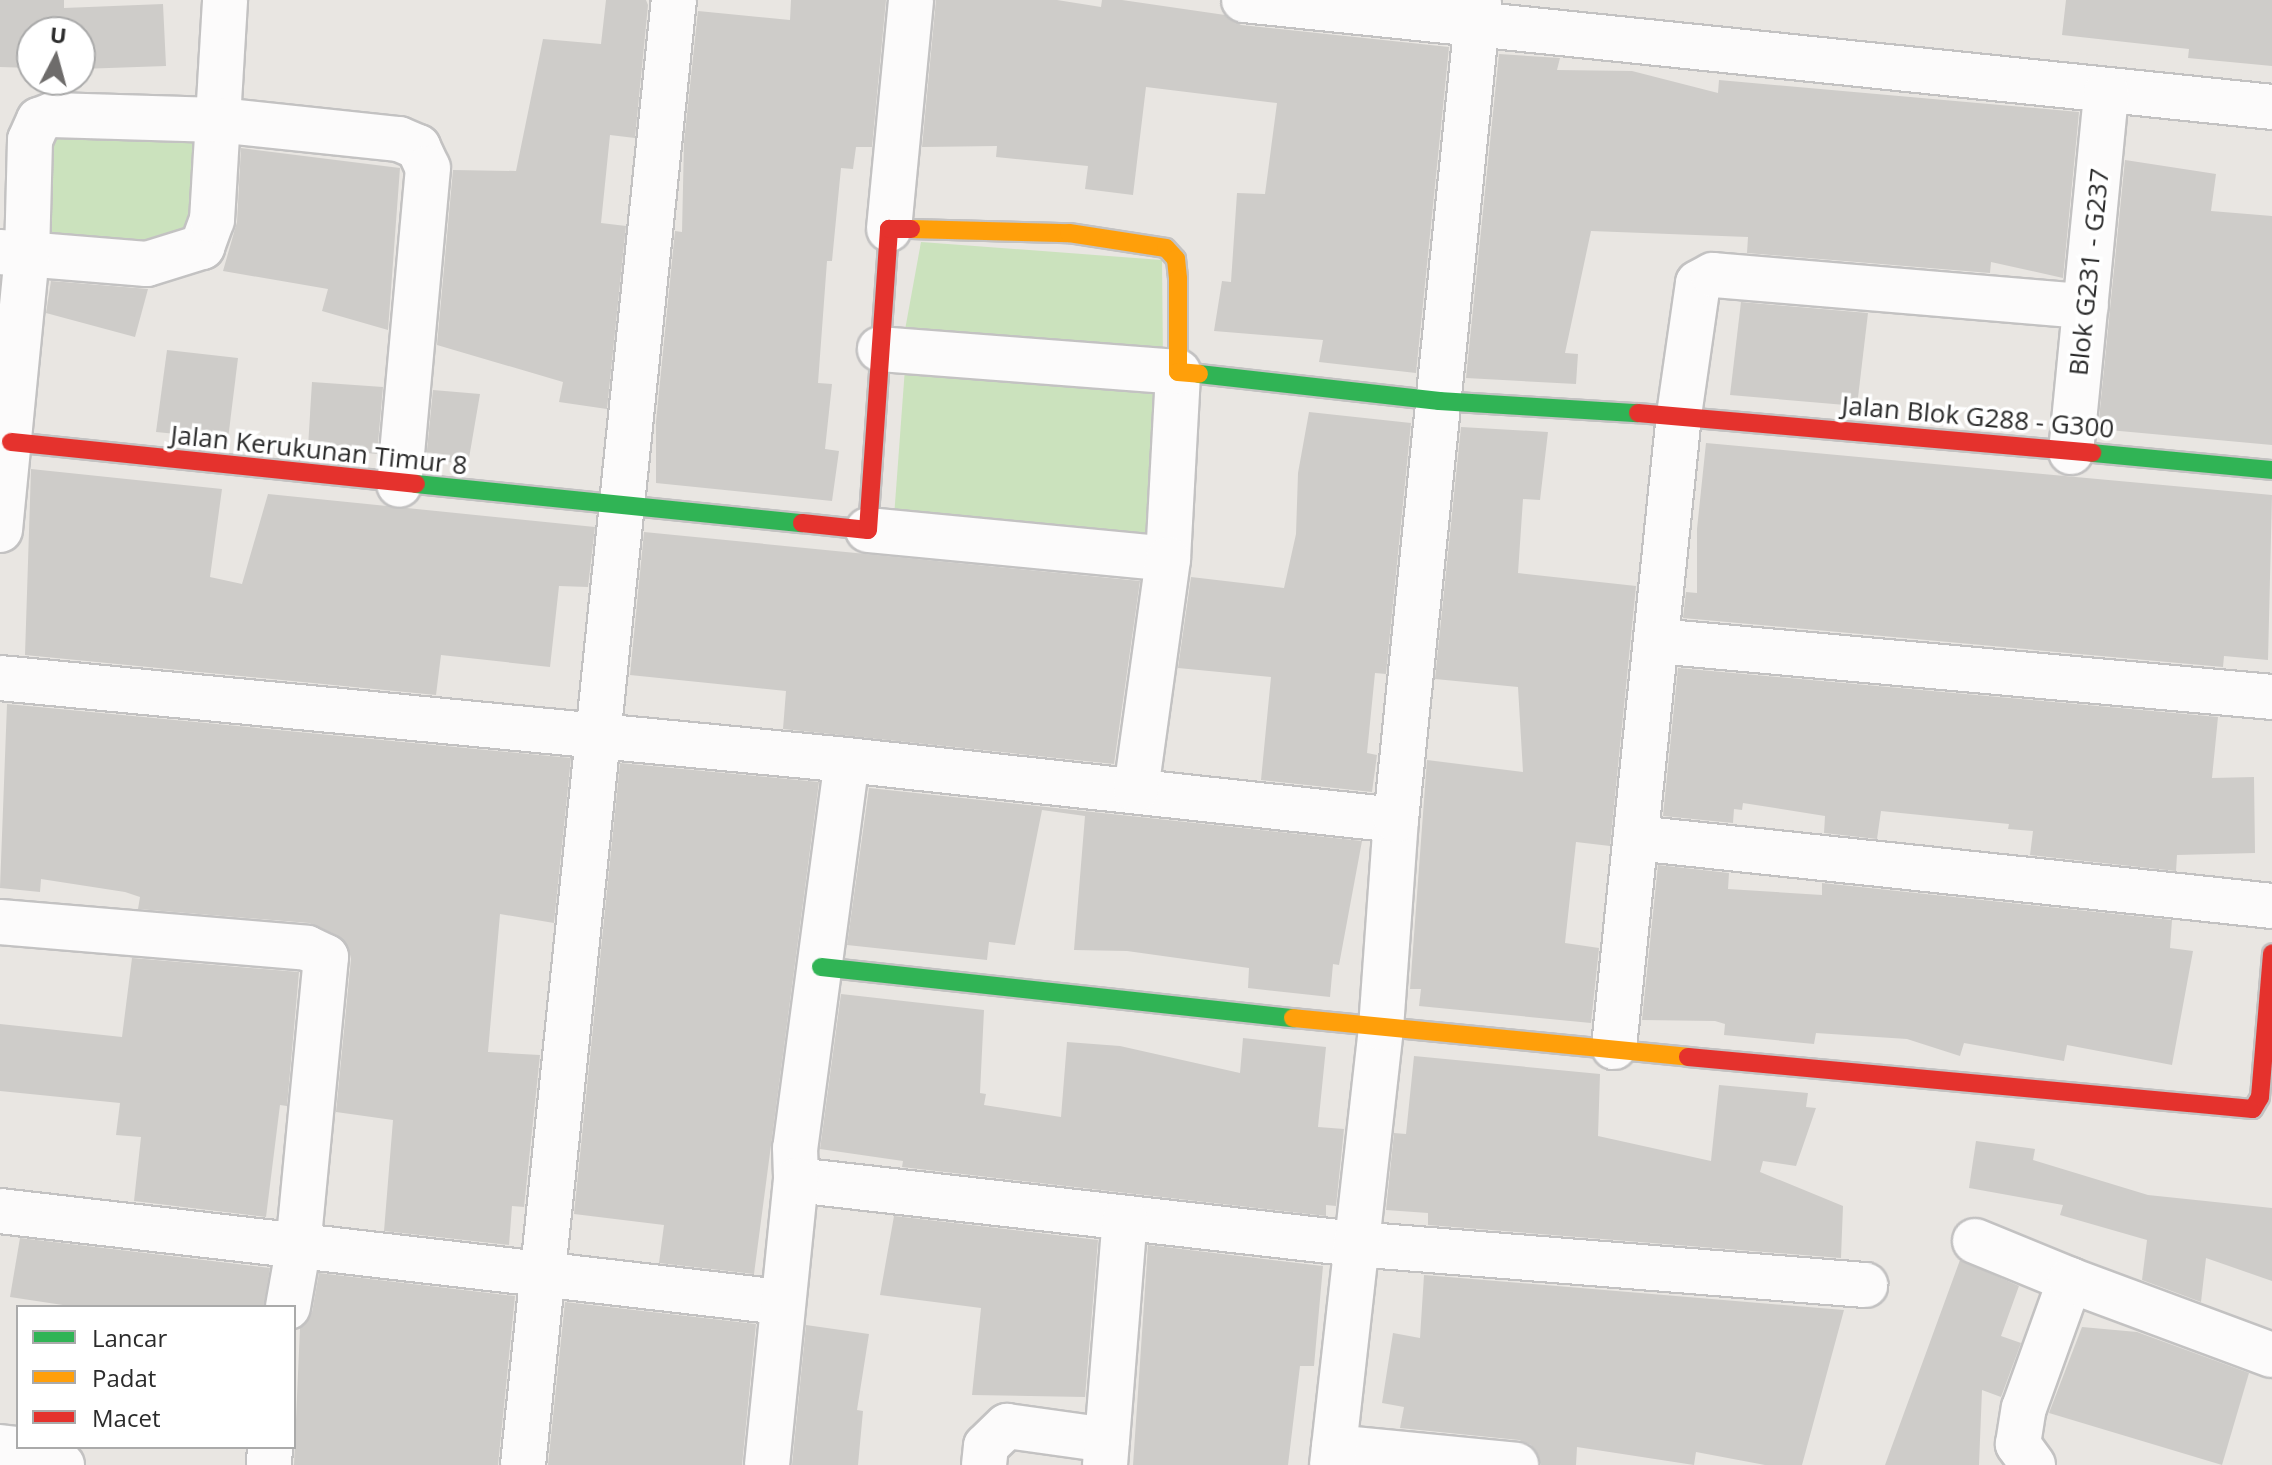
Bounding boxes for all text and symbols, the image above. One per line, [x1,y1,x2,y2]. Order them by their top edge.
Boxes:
north arrow [16,16,96,96]
text: U [48,18,68,50]
street label: Blok G231 - G237 [2063,167,2115,377]
street label: Jalan Blok G288 - G300 [1840,390,2116,444]
street label: Jalan Kerukunan Timur 8 [169,419,469,481]
legend [16,1305,296,1449]
text: Lancar [92,1321,167,1354]
text: Padat [92,1361,156,1394]
text: Macet [92,1401,160,1434]

